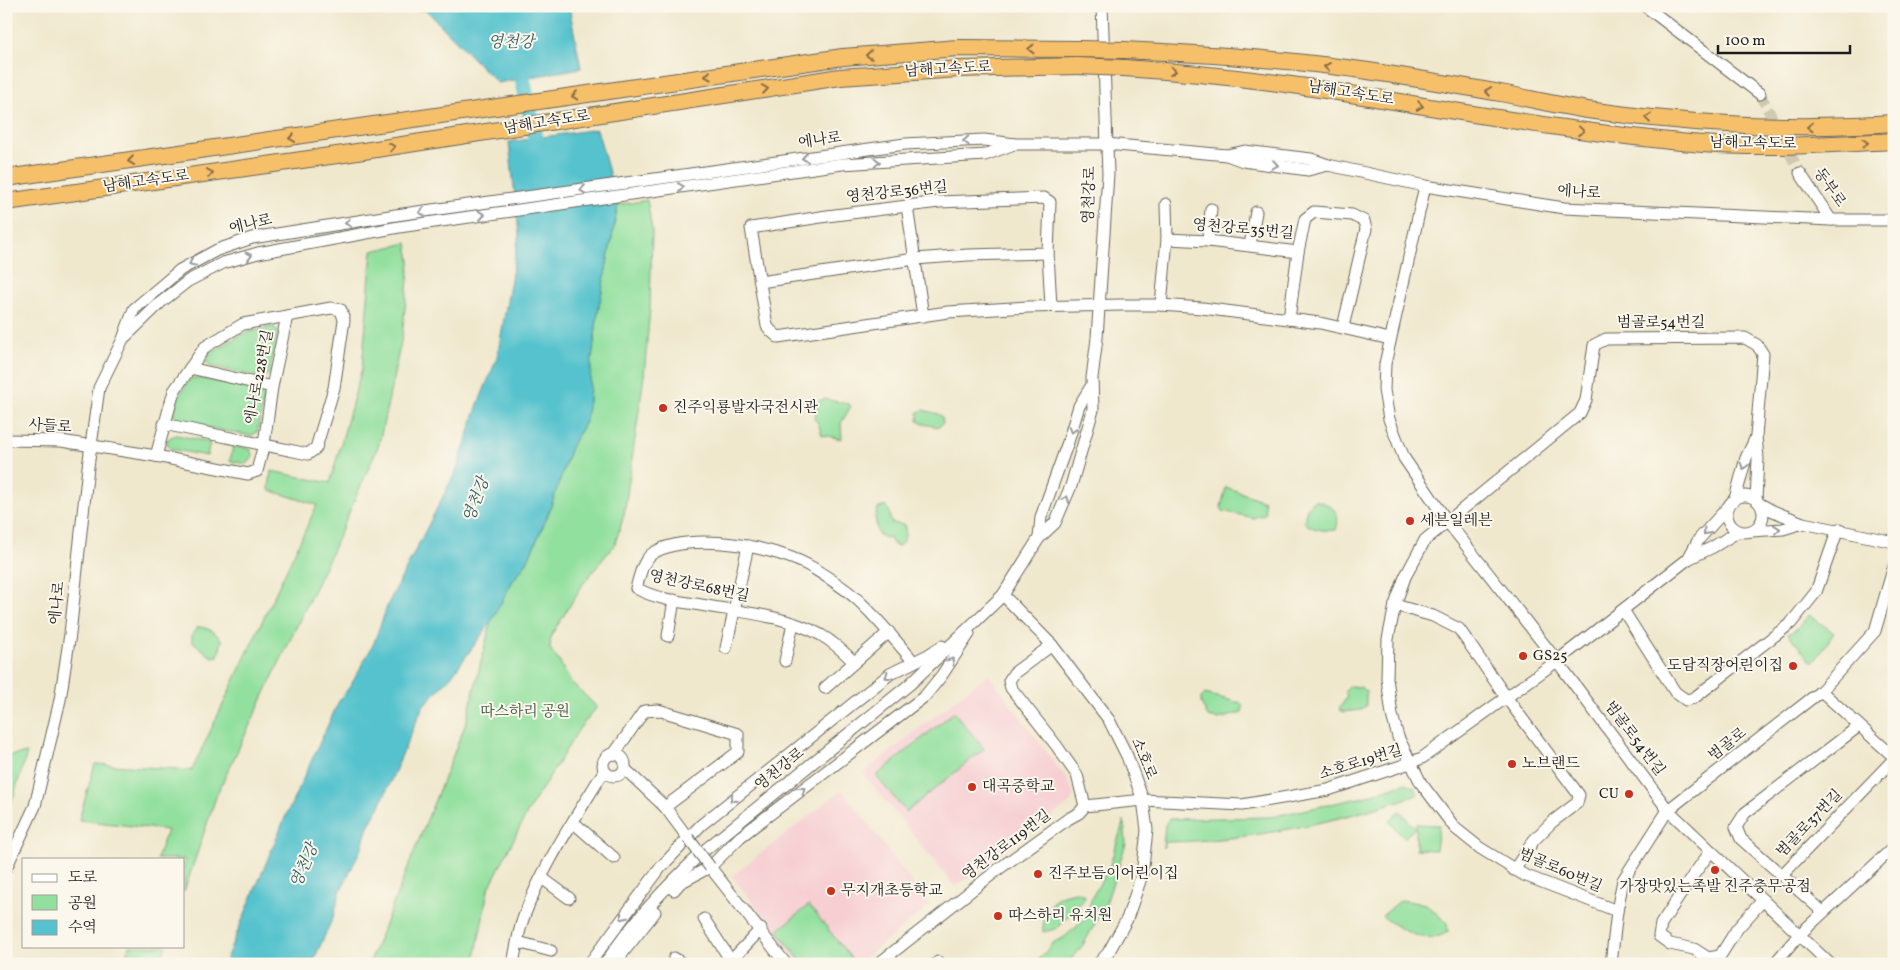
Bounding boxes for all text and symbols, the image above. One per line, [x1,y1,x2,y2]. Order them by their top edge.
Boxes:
scale bar [1718,22,1850,54]
text: 100 m [1725,31,1765,52]
water label: 영천강 [488,32,537,54]
one-way arrow [1027,44,1035,54]
one-way arrow [865,49,873,60]
street label: 남해고속도로 [904,57,992,83]
one-way arrow [1323,62,1331,73]
one-way arrow [1169,66,1177,77]
one-way arrow [704,71,712,81]
street label: 남해고속도로 [1306,77,1396,111]
one-way arrow [761,84,770,94]
one-way arrow [1483,87,1492,97]
one-way arrow [571,90,579,101]
one-way arrow [1416,100,1424,110]
street label: 남해고속도로 [502,106,592,140]
one-way arrow [1644,113,1652,124]
one-way arrow [1806,122,1814,132]
one-way arrow [1577,125,1585,136]
street label: 에나로 [797,128,843,154]
one-way arrow [287,132,296,142]
street label: 남해고속도로 [1709,133,1797,155]
one-way arrow [962,135,970,146]
one-way arrow [1861,137,1869,148]
one-way arrow [388,142,396,152]
one-way arrow [800,153,809,163]
one-way arrow [127,155,135,165]
one-way arrow [873,156,881,167]
one-way arrow [1270,160,1279,170]
street label: 동부로 [1808,164,1850,212]
street label: 남해고속도로 [101,165,191,198]
street label: 영천강로 [1078,165,1102,224]
one-way arrow [207,168,215,179]
street label: 영천강로36번길 [845,177,949,209]
street label: 에나로 [1557,181,1602,205]
one-way arrow [677,182,685,193]
one-way arrow [578,184,586,195]
one-way arrow [417,206,425,217]
street label: 에나로 [227,210,275,240]
one-way arrow [477,211,486,221]
street label: 영천강로35번길 [1191,215,1295,245]
one-way arrow [344,217,352,228]
one-way arrow [245,251,253,261]
one-way arrow [188,257,197,267]
street label: 범골로54번길 [1617,313,1705,334]
street label: 에나로228번길 [241,328,279,426]
place label: 진주익룡발자국전시관 [673,398,818,419]
marker: 진주익룡발자국전시관 [657,402,669,414]
street label: 사들로 [28,415,73,439]
one-way arrow [1068,425,1078,433]
one-way arrow [1739,462,1750,471]
water label: 영천강 [459,472,496,526]
one-way arrow [1059,495,1070,504]
place label: 세븐일레븐 [1420,511,1493,532]
marker: 세븐일레븐 [1404,515,1416,527]
one-way arrow [1774,524,1782,535]
one-way arrow [1703,526,1712,535]
street label: 영천강로68번길 [647,566,751,608]
street label: 에나로 [45,580,71,626]
place label: GS25 [1533,646,1568,667]
marker: GS25 [1517,650,1529,662]
place label: 도담직장어린이집 [1667,656,1783,677]
one-way arrow [944,658,954,667]
marker: 도담직장어린이집 [1787,660,1799,672]
one-way arrow [885,671,894,679]
street label: 범골로54번길 [1599,697,1669,781]
park label: 따스하리 공원 [480,702,570,723]
street label: 범골로 [1704,723,1752,767]
street label: 소호로 [1125,735,1161,784]
street label: 소호로19번길 [1317,740,1405,786]
street label: 영천강로 [751,743,810,796]
place label: 노브랜드 [1522,754,1580,775]
marker: 노브랜드 [1506,758,1518,770]
place label: 대곡중학교 [982,777,1055,798]
marker: 대곡중학교 [966,781,978,793]
place label: CU [1599,784,1619,805]
street label: 범골로37번길 [1772,785,1848,863]
one-way arrow [796,787,805,795]
marker: CU [1623,788,1635,800]
one-way arrow [730,794,739,802]
street label: 영천강로119번길 [958,806,1056,886]
water label: 영천강 [286,838,325,892]
street label: 범골로60번길 [1515,844,1605,898]
legend [22,858,185,948]
place label: 진주보듬이어린이집 [1048,864,1178,885]
marker: 가장맛있는족발 진주충무공점 [1709,864,1721,876]
text: 도로 [68,868,97,889]
marker: 진주보듬이어린이집 [1032,868,1044,880]
place label: 가장맛있는족발 진주충무공점 [1619,877,1811,898]
place label: 무지개초등학교 [841,881,943,902]
marker: 무지개초등학교 [825,885,837,897]
text: 공원 [68,894,97,915]
place label: 따스하리 유치원 [1008,906,1112,927]
marker: 따스하리 유치원 [992,910,1004,922]
one-way arrow [620,912,629,921]
text: 수역 [68,918,97,939]

